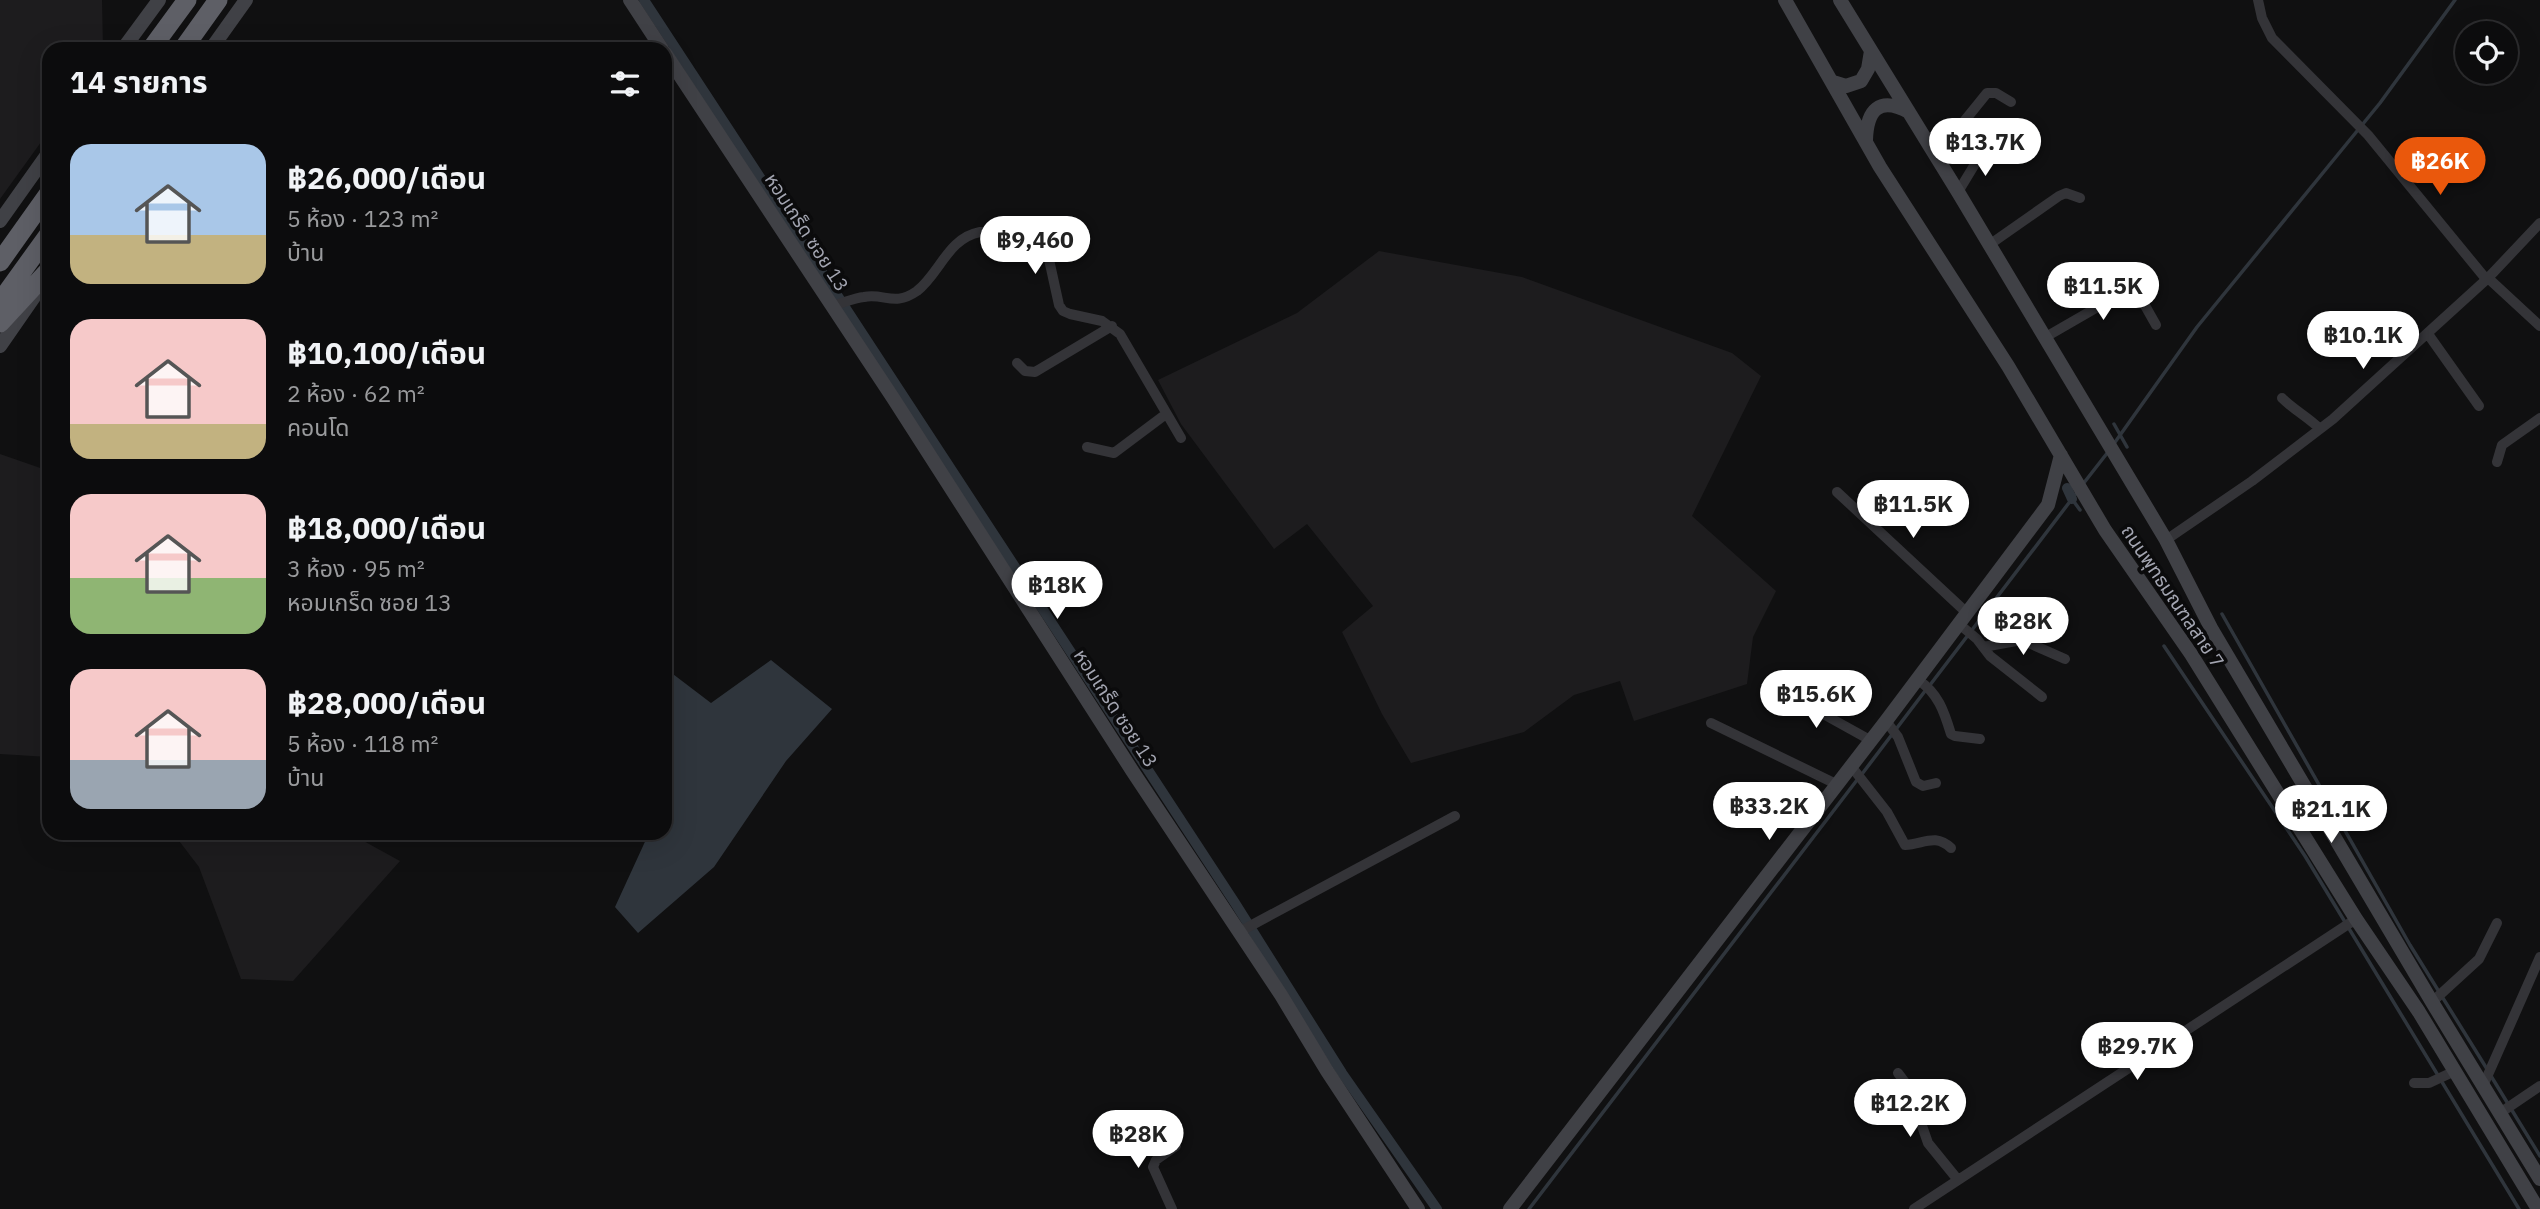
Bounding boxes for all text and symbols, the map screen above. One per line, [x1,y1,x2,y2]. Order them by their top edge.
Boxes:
map controls [2455,21,2518,84]
button: locate [2455,21,2518,84]
text: 14 รายการ [70,62,208,101]
icon: filters [606,65,644,103]
pin: ฿13.7K [1928,118,2042,178]
text: ฿13.7K [1945,126,2025,156]
pin: ฿26K [2399,138,2481,197]
text: ฿26K [2411,145,2469,175]
text: ฿26,000/เดือน [287,158,486,197]
street label: หอมเกร็ด ซอย 13 [760,168,854,296]
icon: home [126,172,210,256]
text: 5 ห้อง · 123 m² [287,203,439,233]
pin: ฿9,460 [978,216,1092,276]
text: ฿9,460 [996,224,1074,254]
text: บ้าน [287,237,324,267]
pin: ฿11.5K [2046,262,2160,322]
text: ฿11.5K [2063,270,2143,300]
pin: ฿10.1K [2306,312,2420,371]
text: ฿10.1K [2323,319,2403,349]
text: ฿10,100/เดือน [287,333,486,372]
icon: home [126,347,210,431]
text: 2 ห้อง · 62 m² [287,378,425,408]
text: คอนโด [287,412,349,442]
pin: ฿11.5K [1856,480,1970,540]
text: ฿11.5K [1873,488,1953,518]
text: ฿18,000/เดือน [287,508,486,547]
street label: ถนนพุทธมณฑลสาย 7 [2116,520,2230,672]
icon: home [126,522,210,606]
text: 3 ห้อง · 95 m² [287,553,425,583]
pin: ฿18K [1016,562,1098,621]
text: ฿18K [1028,569,1086,599]
text: หอมเกร็ด ซอย 13 [287,587,452,617]
pin: ฿28K [1982,598,2064,657]
text: ฿28K [1994,605,2052,635]
street label: หอมเกร็ด ซอย 13 [1069,644,1163,772]
pin: ฿15.6K [1759,670,1873,730]
text: ฿15.6K [1776,678,1856,708]
text: ฿28,000/เดือน [287,683,486,722]
icon: home [126,697,210,781]
text: 5 ห้อง · 118 m² [287,728,439,758]
text: บ้าน [287,762,324,792]
pin: ฿33.2K [1712,782,1826,842]
pin: ฿21.1K [2274,786,2388,845]
text: ฿33.2K [1729,790,1809,820]
text: ฿21.1K [2291,793,2371,823]
pin: ฿29.7K [2080,1023,2194,1082]
text: ฿29.7K [2097,1030,2177,1060]
pin: ฿12.2K [1853,1080,1967,1139]
text: ฿12.2K [1870,1087,1950,1117]
pin: ฿28K [1097,1110,1179,1170]
text: ฿28K [1109,1118,1167,1148]

